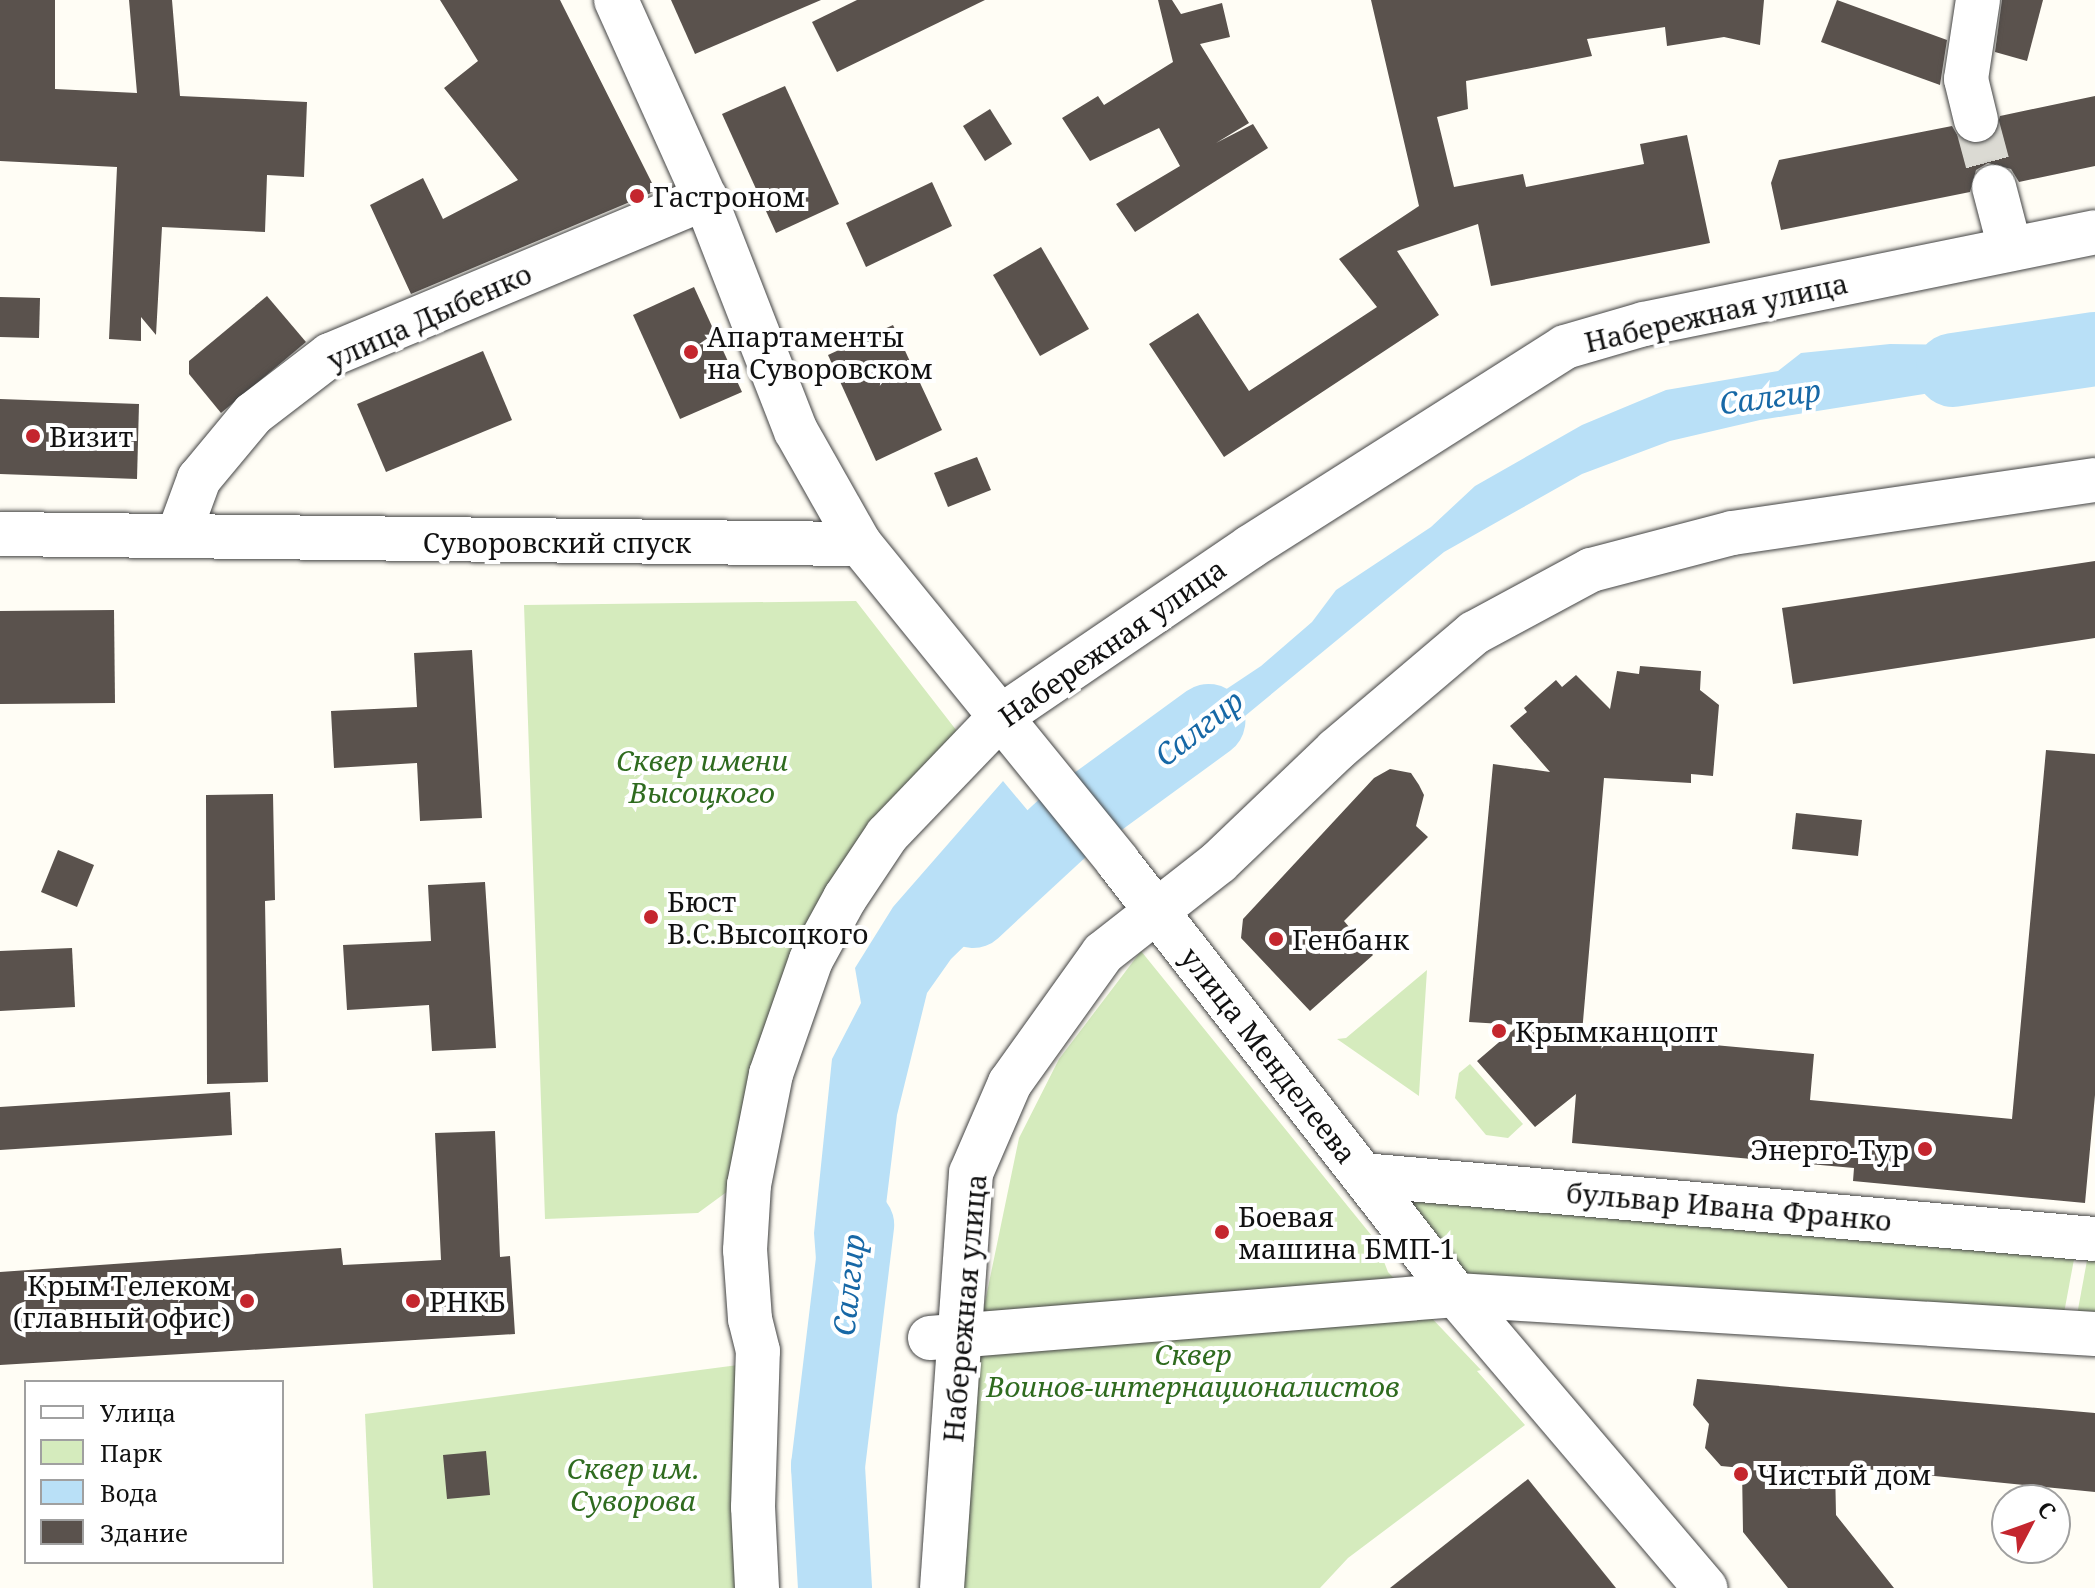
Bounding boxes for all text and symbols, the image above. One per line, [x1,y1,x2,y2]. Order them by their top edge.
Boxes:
place label: Гастроном [653,179,805,213]
marker: Гастроном [628,187,646,205]
street label: улица Дыбенко [322,256,536,376]
street label: Набережная улица [1581,265,1851,359]
place label: Апартаменты на Суворовском [707,319,933,385]
marker: Апартаменты на Суворовском [682,343,700,361]
water label: Салгир [1717,372,1823,422]
place label: Визит [49,419,133,453]
marker: Визит [24,427,42,445]
street label: Суворовский спуск [423,525,691,559]
street label: Набережная улица [992,551,1232,733]
water label: Салгир [1148,682,1250,774]
park label: Сквер имени Высоцкого [616,743,788,809]
place label: Бюст В.С.Высоцкого [667,884,868,950]
marker: Бюст В.С.Высоцкого [642,908,660,926]
place label: Генбанк [1292,922,1409,956]
marker: Генбанк [1267,930,1285,948]
street label: улица Менделеева [1174,940,1364,1170]
place label: Крымканцопт [1515,1014,1718,1048]
marker: Крымканцопт [1490,1022,1508,1040]
place label: Энерго-Тур [1751,1132,1909,1166]
marker: Энерго-Тур [1916,1140,1934,1158]
street label: Набережная улица [936,1172,992,1444]
street label: бульвар Ивана Франко [1565,1175,1893,1237]
place label: Боевая машина БМП-1 [1238,1199,1455,1265]
marker: Боевая машина БМП-1 [1213,1223,1231,1241]
water label: Салгир [826,1232,872,1338]
place label: КрымТелеком (главный офис) [13,1268,231,1334]
place label: РНКБ [429,1284,506,1318]
marker: КрымТелеком (главный офис) [238,1292,256,1310]
marker: РНКБ [404,1292,422,1310]
park label: Сквер Воинов-интернационалистов [986,1337,1400,1403]
legend [24,1380,284,1564]
text: Улица [100,1396,176,1429]
text: Парк [100,1436,162,1469]
park label: Сквер им. Суворова [567,1451,699,1517]
place label: Чистый дом [1757,1457,1931,1491]
marker: Чистый дом [1732,1465,1750,1483]
text: Вода [100,1476,158,1509]
north arrow [1991,1484,2071,1564]
text: С [2032,1494,2064,1525]
text: Здание [100,1516,188,1549]

